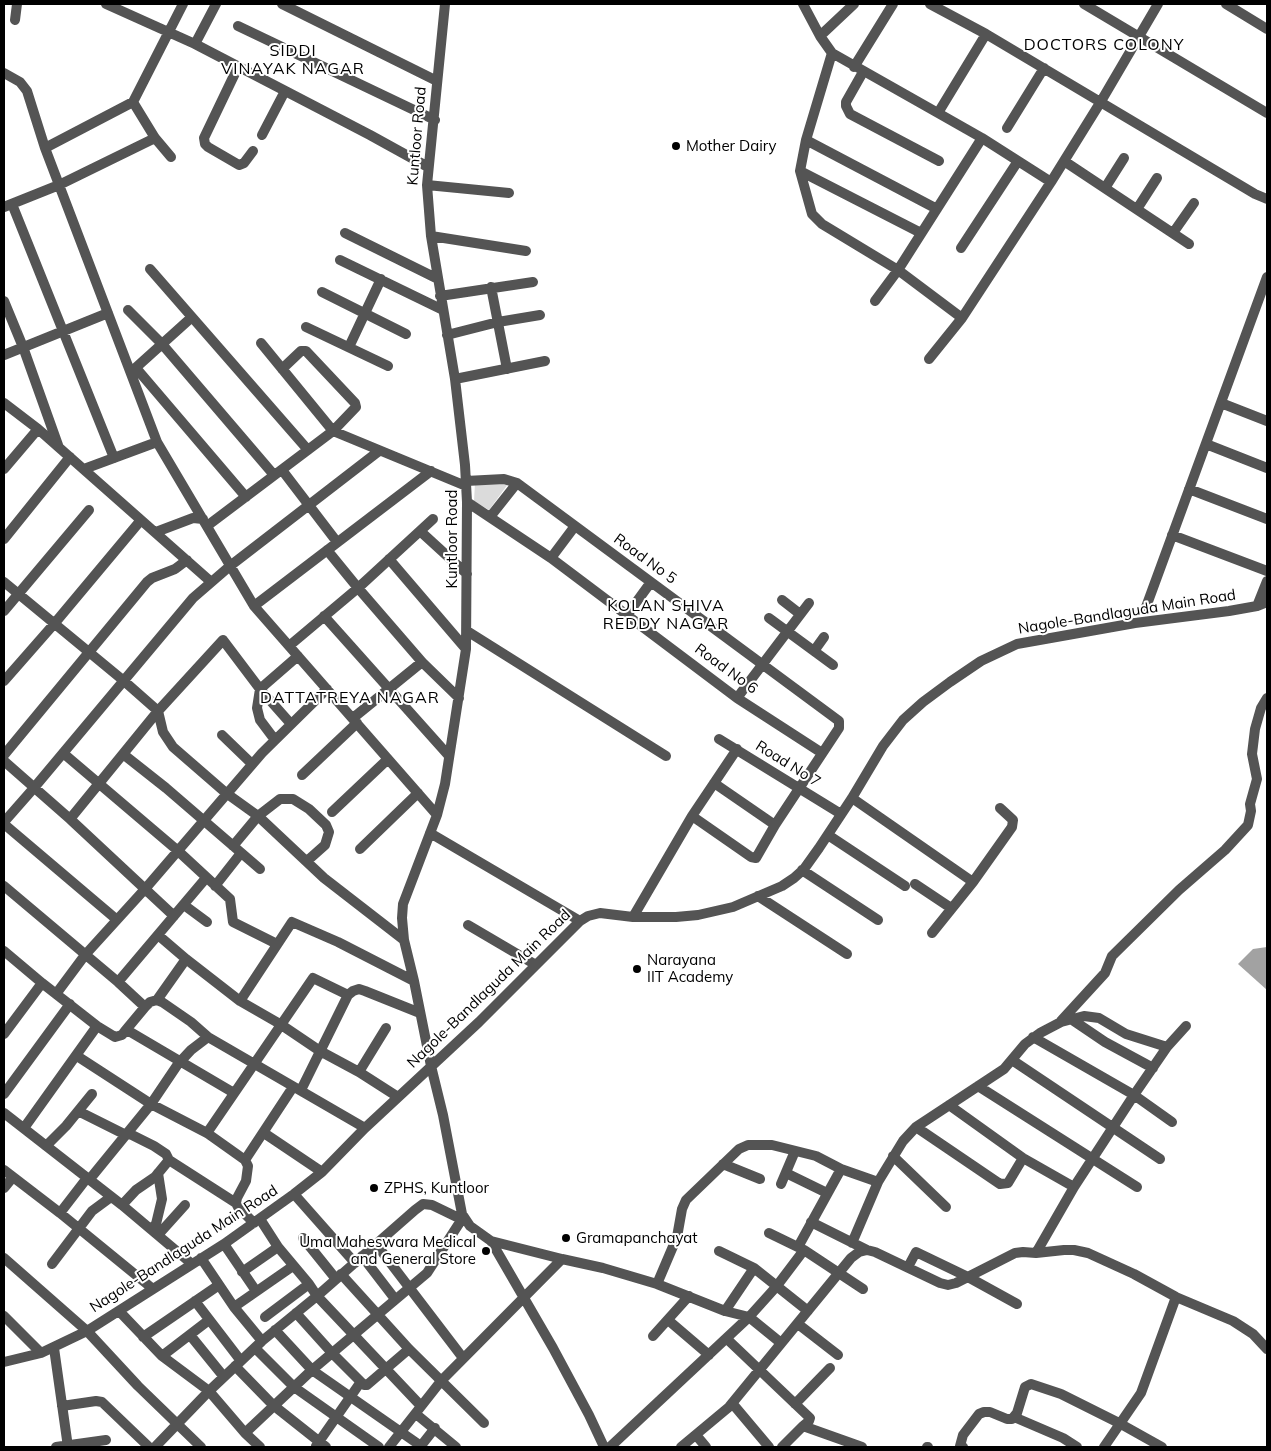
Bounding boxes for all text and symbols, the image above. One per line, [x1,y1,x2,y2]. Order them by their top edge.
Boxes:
district label: DOCTORS COLONY [1022,35,1186,55]
district label: SIDDI VINAYAK NAGAR [219,41,367,79]
street label: Kuntloor Road [404,86,430,186]
place label: Mother Dairy [686,137,777,155]
marker: Mother Dairy [670,140,682,152]
street label: Kuntloor Road [443,490,461,588]
street label: Road No 5 [610,530,680,588]
street label: Nagole-Bandlaguda Main Road [1017,586,1237,638]
district label: KOLAN SHIVA REDDY NAGAR [601,596,731,634]
street label: Road No 6 [691,640,761,698]
district label: DATTATREYA NAGAR [258,688,442,708]
street label: Road No 7 [752,737,824,791]
street label: Nagole-Bandlaguda Main Road [404,906,574,1072]
place label: Narayana IIT Academy [647,951,733,986]
marker: Narayana IIT Academy [631,963,643,975]
place label: ZPHS, Kuntloor [384,1179,489,1197]
street label: Nagole-Bandlaguda Main Road [87,1181,281,1317]
marker: ZPHS, Kuntloor [368,1182,380,1194]
place label: Gramapanchayat [576,1229,697,1247]
marker: Gramapanchayat [560,1232,572,1244]
place label: Uma Maheswara Medical and General Store [299,1233,476,1268]
marker: Uma Maheswara Medical and General Store [480,1245,492,1257]

